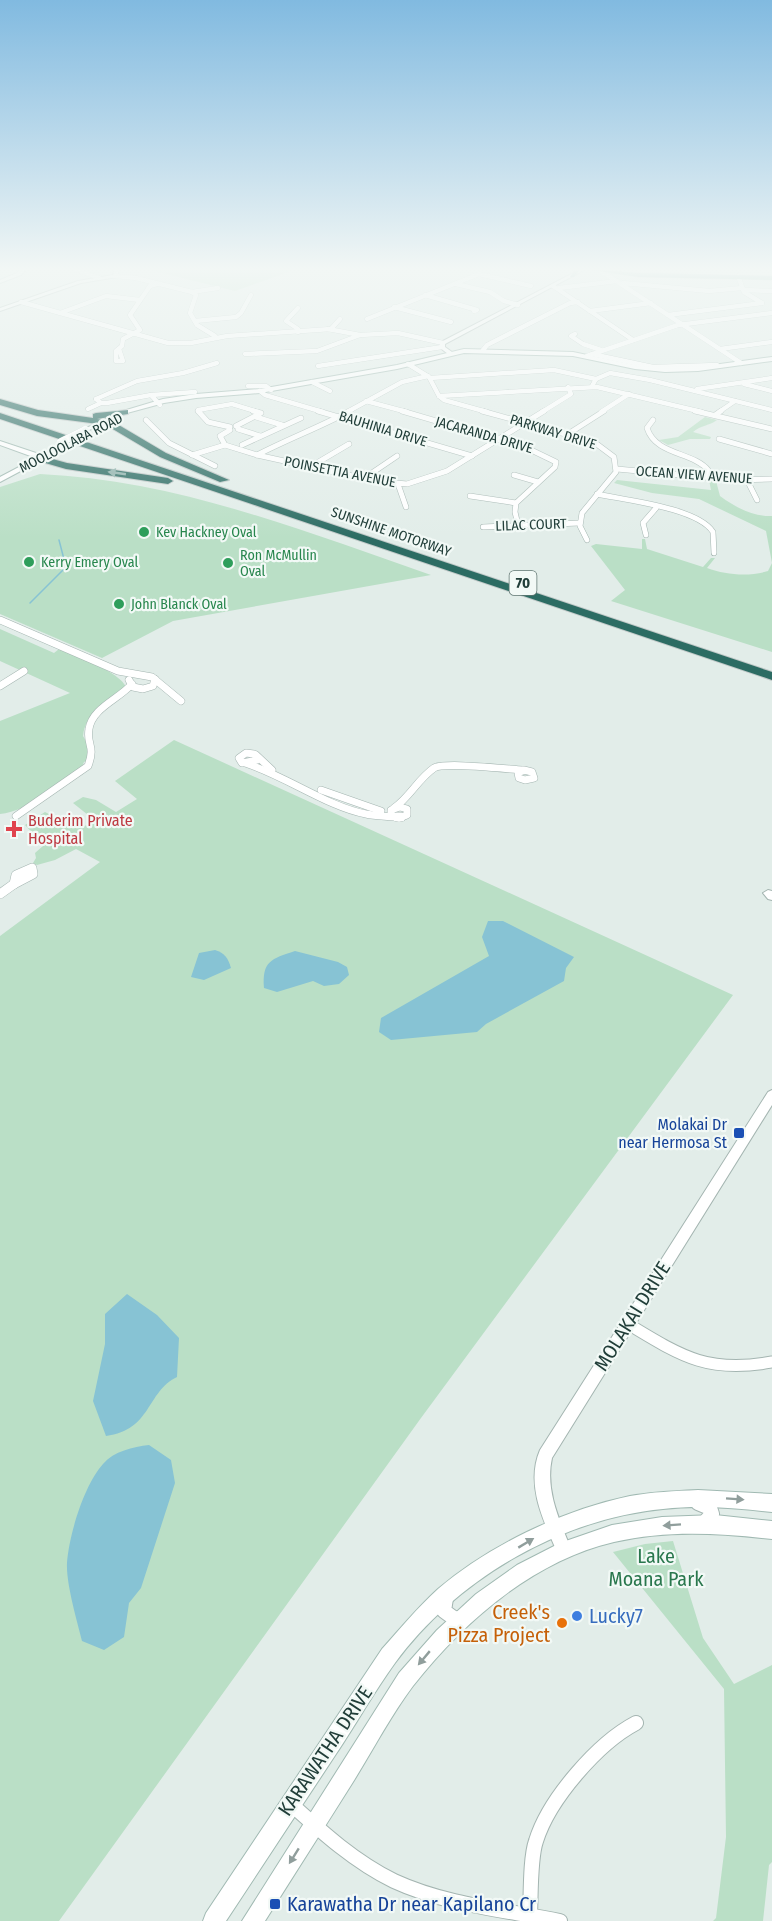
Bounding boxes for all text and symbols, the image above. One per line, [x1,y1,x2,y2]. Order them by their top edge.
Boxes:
street label: BAUHINIA DRIVE [337,408,429,451]
street label: MOOLOOLABA ROAD [16,410,126,476]
street label: PARKWAY DRIVE [508,411,599,453]
street label: JACARANDA DRIVE [433,413,535,457]
street label: POINSETTIA AVENUE [283,453,398,491]
street label: OCEAN VIEW AVENUE [635,462,753,488]
one-way arrow [108,468,127,477]
street label: SUNSHINE MOTORWAY [329,503,453,561]
street label: LILAC COURT [495,515,567,535]
place label: Kev Hackney Oval [156,524,257,541]
marker: Kev Hackney Oval [137,525,151,539]
place label: Ron McMullin Oval [240,547,317,580]
place label: Kerry Emery Oval [41,554,139,571]
marker: Kerry Emery Oval [22,555,36,569]
marker: Ron McMullin Oval [221,556,235,570]
road number: 70 [510,571,536,595]
place label: John Blanck Oval [131,596,227,613]
marker: John Blanck Oval [112,597,126,611]
place label: Buderim Private Hospital [28,811,133,848]
marker: Buderim Private Hospital [5,820,23,838]
place label: Molakai Dr near Hermosa St [618,1115,728,1152]
marker: Molakai Dr near Hermosa St [732,1126,746,1140]
street label: MOLAKAI DRIVE [589,1257,675,1375]
one-way arrow [725,1494,744,1503]
one-way arrow [662,1520,681,1530]
one-way arrow [518,1537,534,1548]
park label: Lake Moana Park [609,1544,704,1591]
place label: Creek's Pizza Project [447,1600,550,1647]
place label: Lucky7 [589,1604,643,1628]
marker: Lucky7 [570,1609,584,1623]
marker: Creek's Pizza Project [555,1616,569,1630]
one-way arrow [418,1650,431,1665]
street label: KARAWATHA DRIVE [273,1682,377,1820]
one-way arrow [288,1848,299,1864]
place label: Karawatha Dr near Kapilano Cr [287,1892,536,1916]
marker: Karawatha Dr near Kapilano Cr [268,1897,282,1911]

